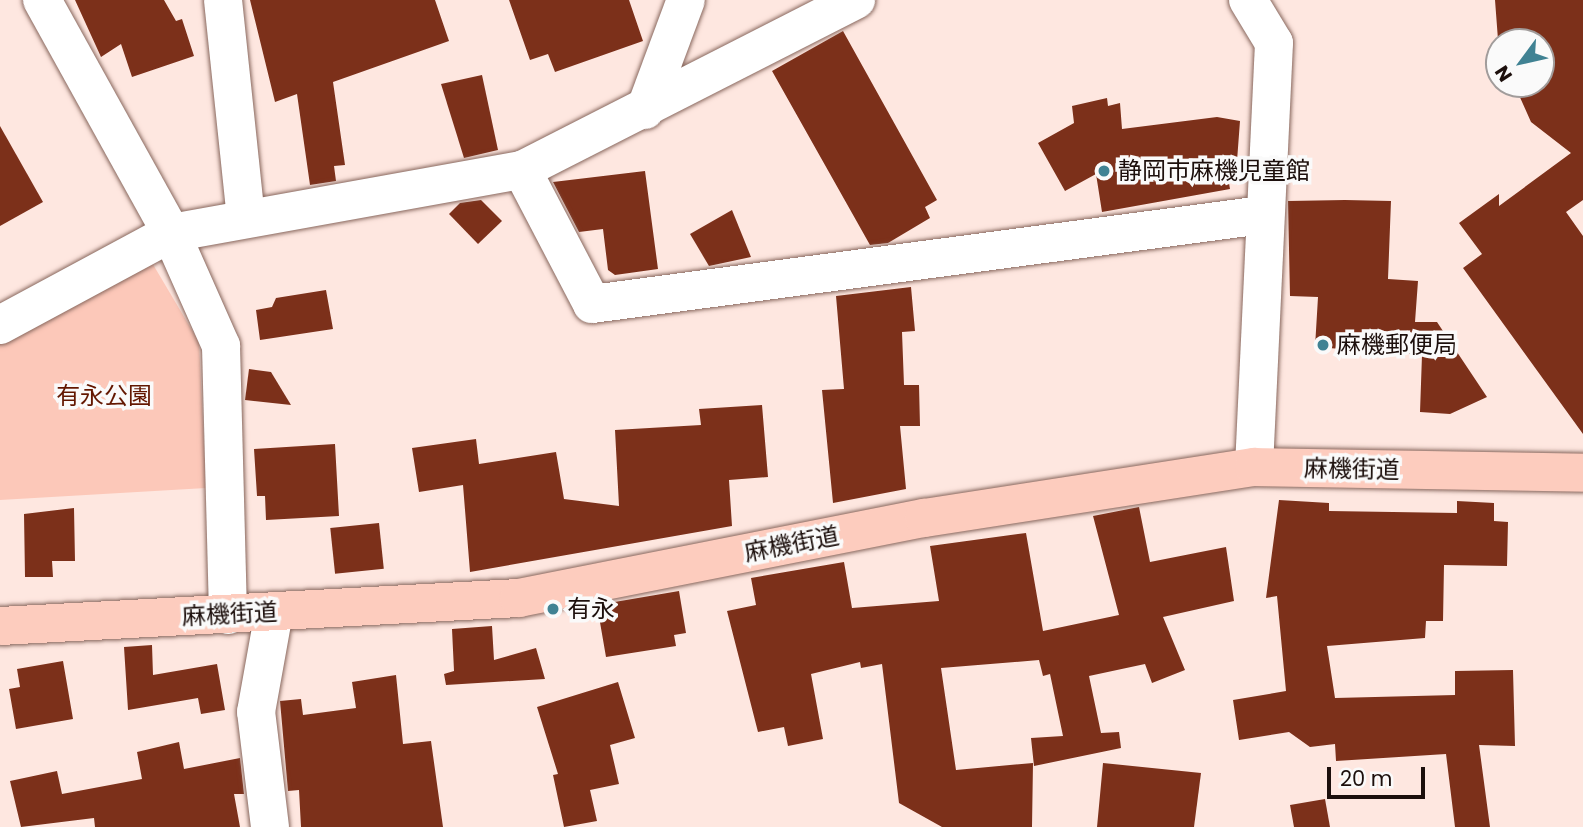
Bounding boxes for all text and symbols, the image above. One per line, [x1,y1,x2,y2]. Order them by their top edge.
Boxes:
north arrow [1485,28,1555,98]
text: N [1488,60,1519,87]
place label: 静岡市麻機児童館 [1118,157,1310,185]
marker: 静岡市麻機児童館 [1096,163,1112,179]
place label: 麻機郵便局 [1337,331,1457,359]
marker: 麻機郵便局 [1315,337,1331,353]
park label: 有永公園 [56,382,152,410]
street label: 麻機街道 [1304,454,1400,484]
street label: 麻機街道 [742,521,842,567]
place label: 有永 [567,595,615,623]
street label: 麻機街道 [181,597,279,631]
marker: 有永 [545,601,561,617]
scale bar [1331,754,1429,798]
text: 20 m [1340,764,1393,793]

